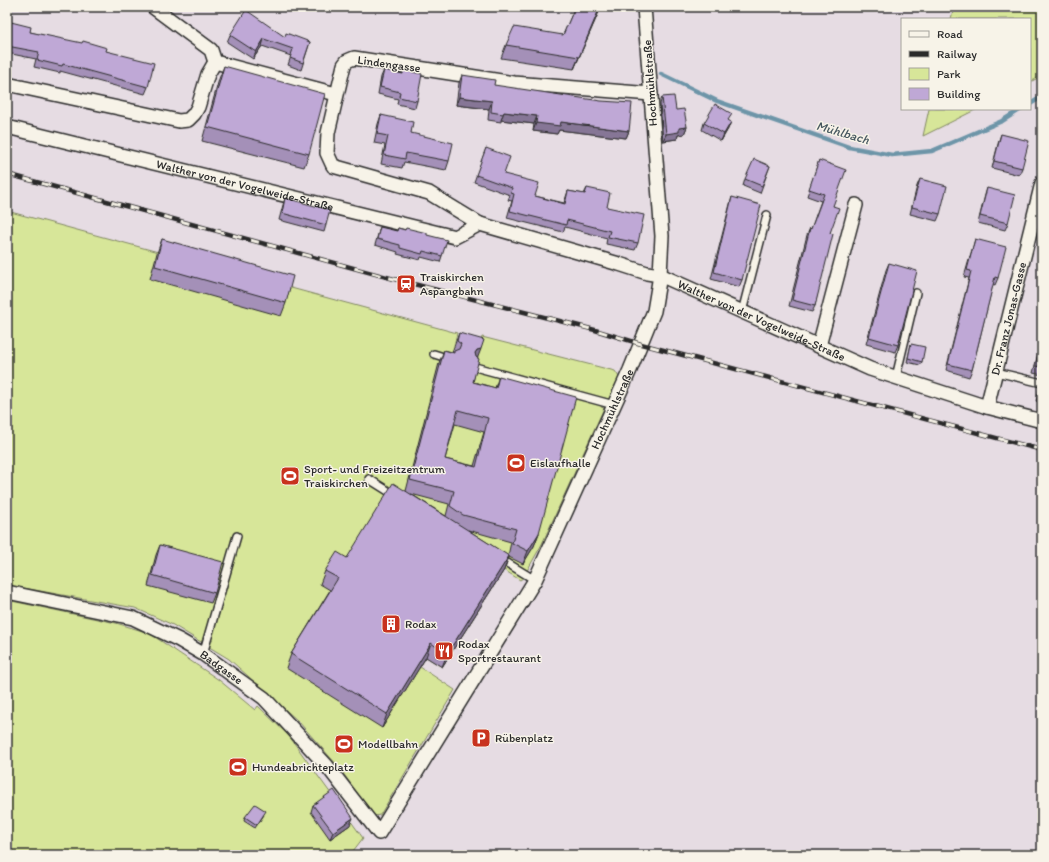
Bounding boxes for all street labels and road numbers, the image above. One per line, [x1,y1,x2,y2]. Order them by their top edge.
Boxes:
street label: Hochmühlstraße [640,39,660,127]
street label: Lindengasse [356,53,422,75]
street label: Walther von der Vogelweide-Straße [155,157,335,214]
street label: Dr. Franz Jonas-Gasse [988,260,1029,377]
street label: Walther von der Vogelweide-Straße [676,277,848,364]
street label: Hochmühlstraße [588,366,637,451]
street label: Badgasse [197,647,246,687]

